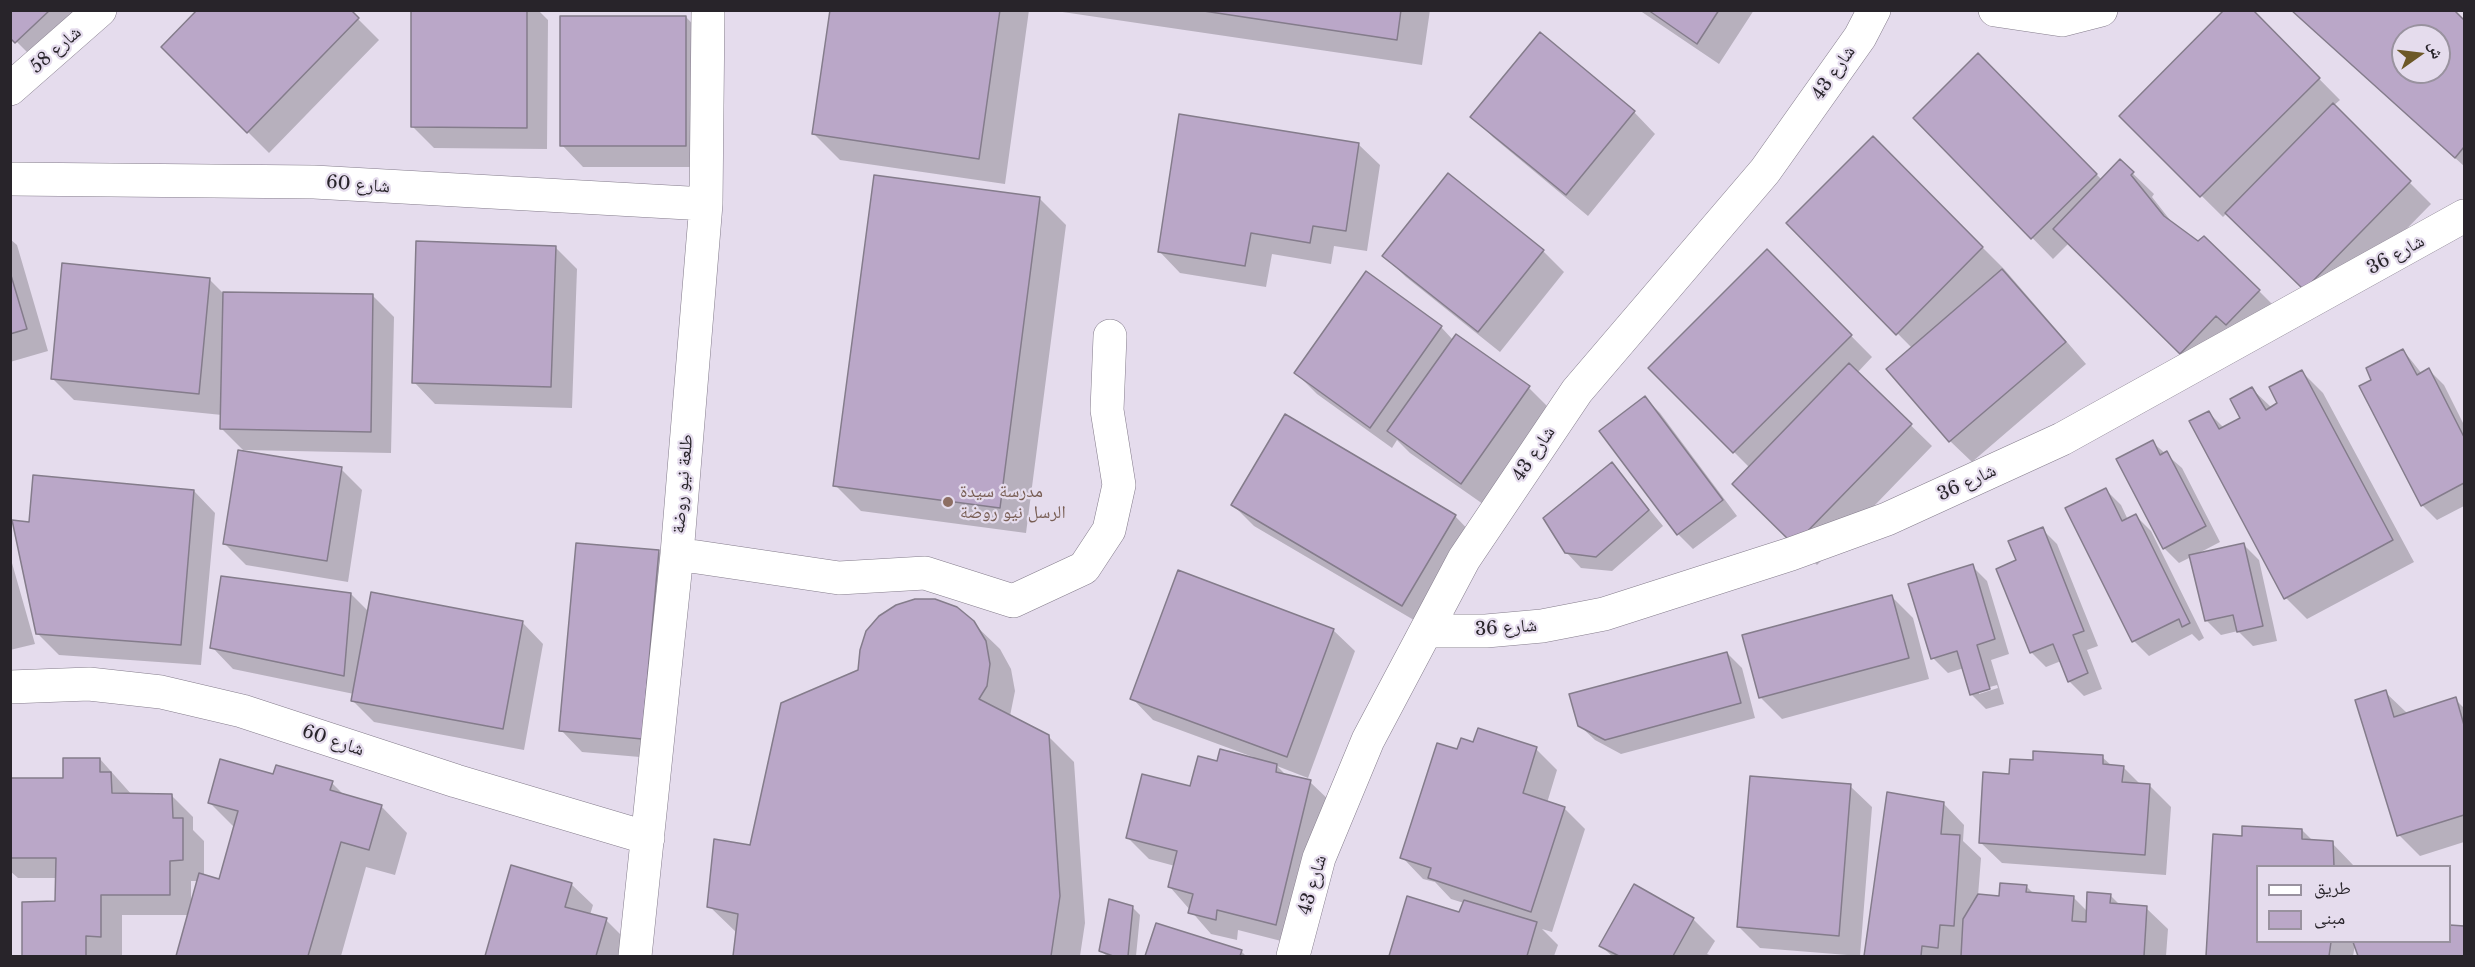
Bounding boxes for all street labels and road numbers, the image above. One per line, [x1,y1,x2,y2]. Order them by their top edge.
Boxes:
street label: شارع 58 [26,22,86,78]
street label: شارع 43 [1808,42,1860,104]
street label: شارع 60 [325,172,391,198]
street label: شارع 36 [2364,231,2428,279]
street label: شارع 43 [1508,423,1560,485]
street label: طلعة نيو روضة [668,433,698,535]
street label: شارع 36 [1934,460,2000,506]
street label: شارع 36 [1474,615,1538,641]
street label: شارع 60 [299,721,367,761]
street label: شارع 43 [1294,853,1332,917]

